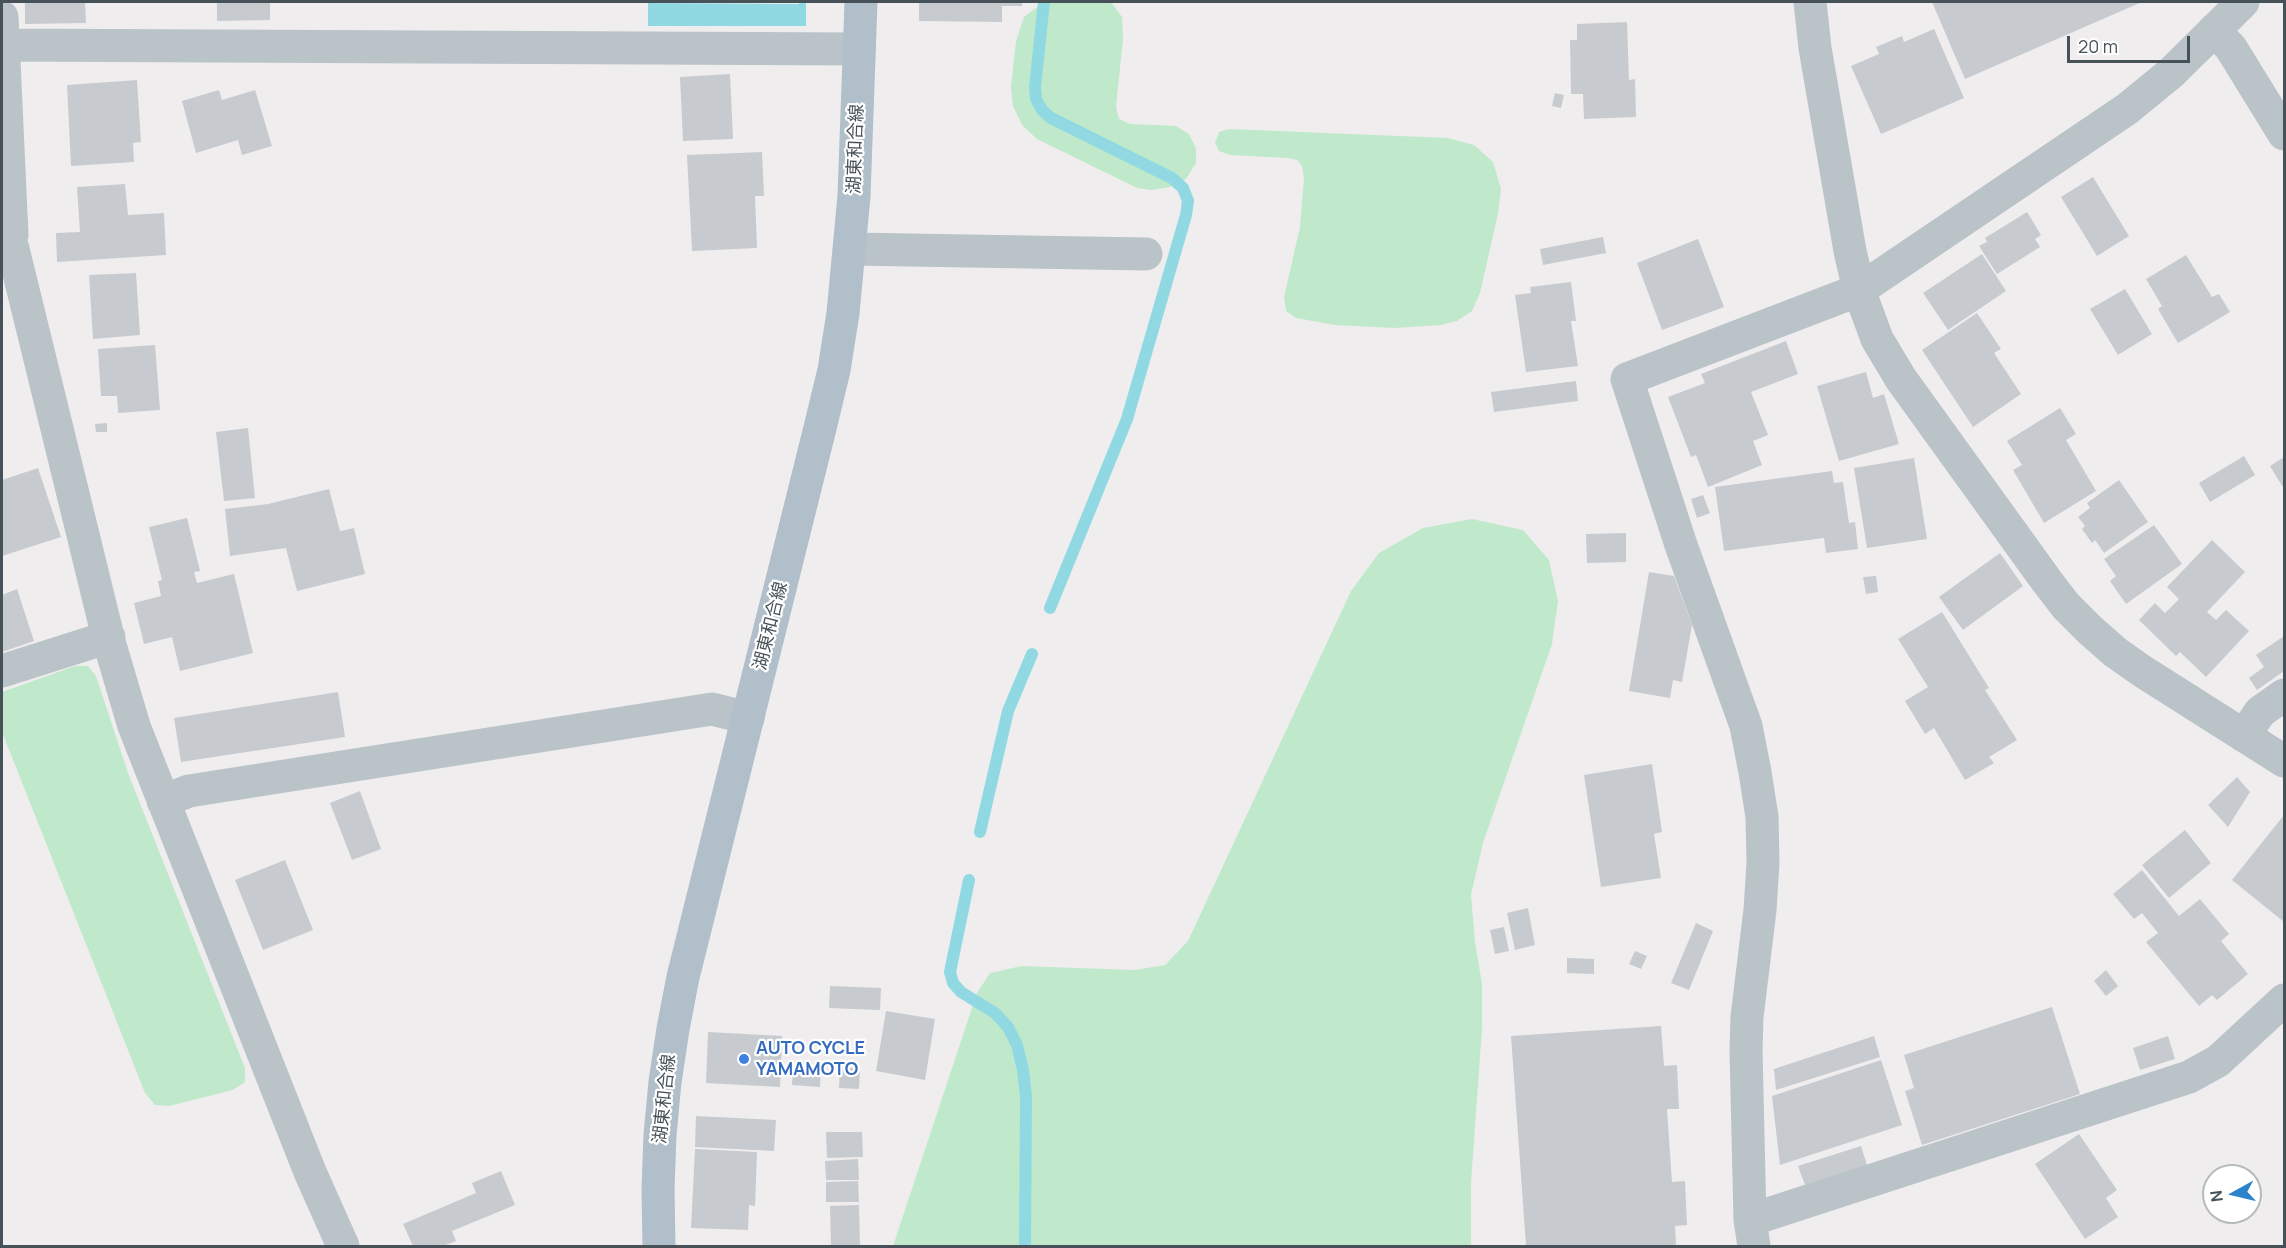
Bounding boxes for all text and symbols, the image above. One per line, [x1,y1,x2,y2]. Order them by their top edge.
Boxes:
scale bar [2070,24,2193,62]
text: 20 m [2078,34,2118,58]
street label: 湖東和合線 [844,104,868,194]
street label: 湖東和合線 [750,580,792,672]
place label: AUTO CYCLE YAMAMOTO [756,1038,865,1080]
marker: AUTO CYCLE YAMAMOTO [737,1052,751,1066]
street label: 湖東和合線 [650,1053,680,1145]
north arrow [2202,1164,2262,1224]
text: N [2204,1189,2228,1203]

